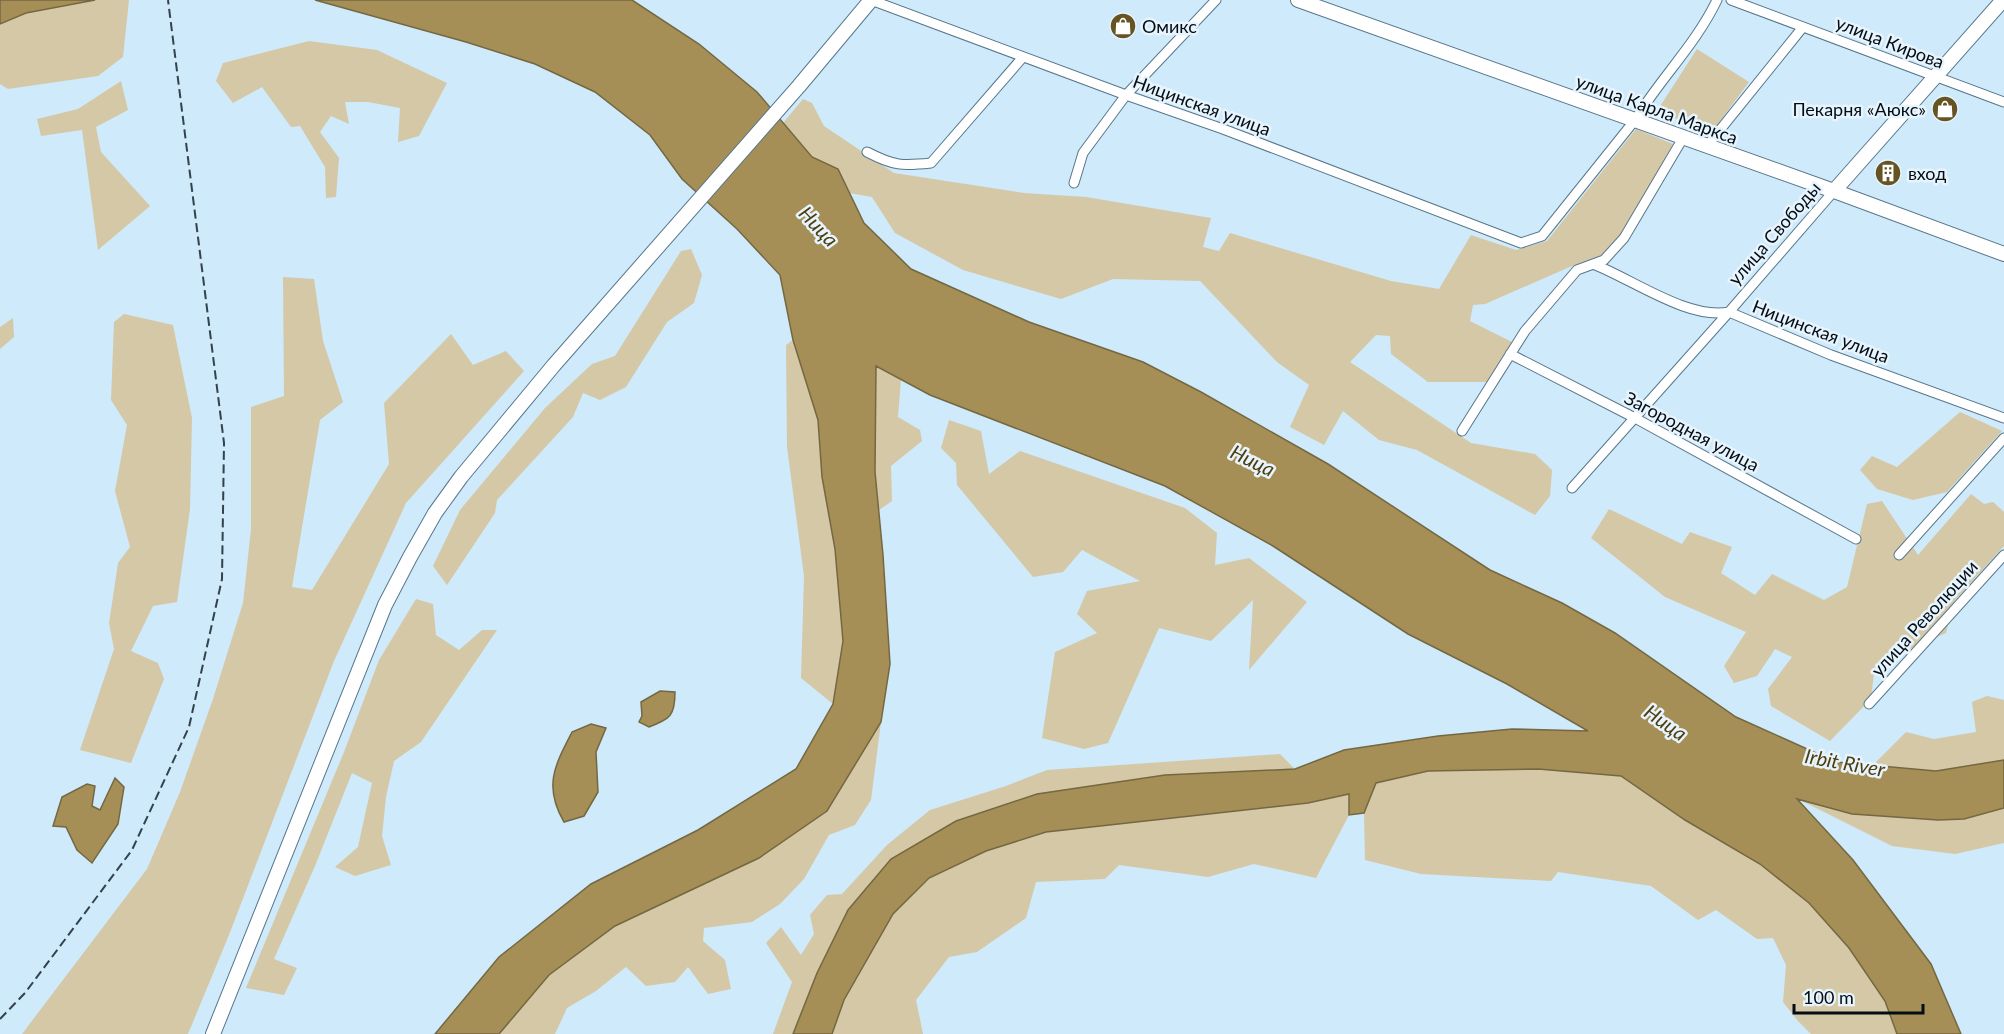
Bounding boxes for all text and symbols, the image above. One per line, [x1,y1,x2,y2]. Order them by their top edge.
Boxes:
shop icon: Омикс [1108,11,1138,41]
street label: улица Кирова [1833,11,1947,73]
place label: Омикс [1142,15,1197,37]
street label: Ницинская улица [1130,70,1274,140]
street label: улица Карла Маркса [1573,70,1741,148]
shop icon: Пекарня «Аюкс» [1930,94,1960,124]
place label: Пекарня «Аюкс» [1792,98,1926,120]
building icon: вход [1873,158,1903,188]
place label: вход [1908,162,1946,184]
street label: улица Свободы [1723,177,1825,289]
water label: Ница [795,201,843,251]
street label: Ницинская улица [1749,295,1893,367]
street label: Загородная улица [1621,386,1763,476]
water label: Ница [1227,439,1279,481]
street label: улица Революции [1866,555,1982,681]
water label: Ница [1640,699,1692,745]
water label: Irbit River [1803,743,1888,781]
scale bar [1794,977,1923,1015]
text: 100 m [1803,986,1854,1008]

